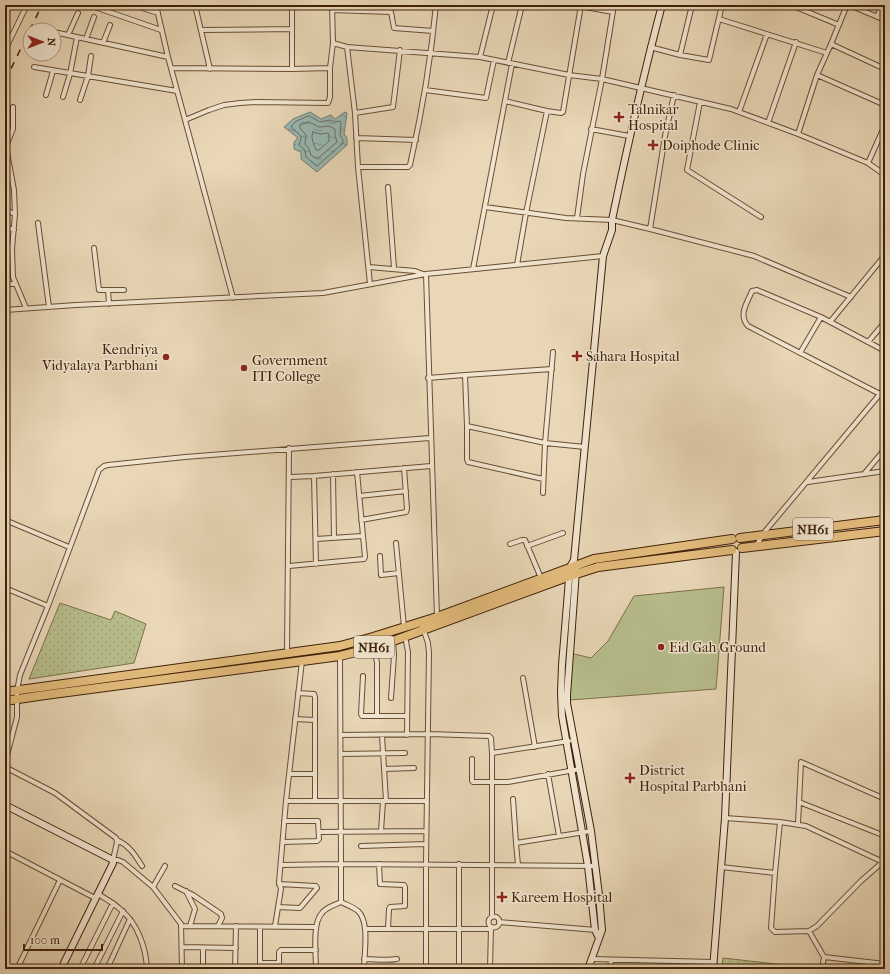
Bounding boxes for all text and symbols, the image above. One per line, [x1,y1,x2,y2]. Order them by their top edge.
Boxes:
north arrow [22,22,62,62]
text: N [45,38,58,47]
place label: Talnikar Hospital [628,101,679,134]
marker: Talnikar Hospital [613,111,625,123]
place label: Doiphode Clinic [662,137,760,154]
marker: Doiphode Clinic [647,139,659,151]
place label: Kendriya Vidyalaya Parbhani [41,341,159,374]
place label: Sahara Hospital [586,348,680,365]
marker: Sahara Hospital [571,350,583,362]
marker: Kendriya Vidyalaya Parbhani [161,352,171,362]
place label: Government ITI College [252,352,328,385]
marker: Government ITI College [239,363,249,373]
road number: NH61 [793,518,833,540]
road number: NH61 [354,636,394,658]
place label: Eid Gah Ground [669,639,766,656]
marker: Eid Gah Ground [656,642,666,652]
place label: District Hospital Parbhani [639,762,747,795]
marker: District Hospital Parbhani [624,772,636,784]
place label: Kareem Hospital [511,889,612,906]
marker: Kareem Hospital [496,891,508,903]
scale bar [24,926,102,952]
text: 100 m [30,933,60,947]

